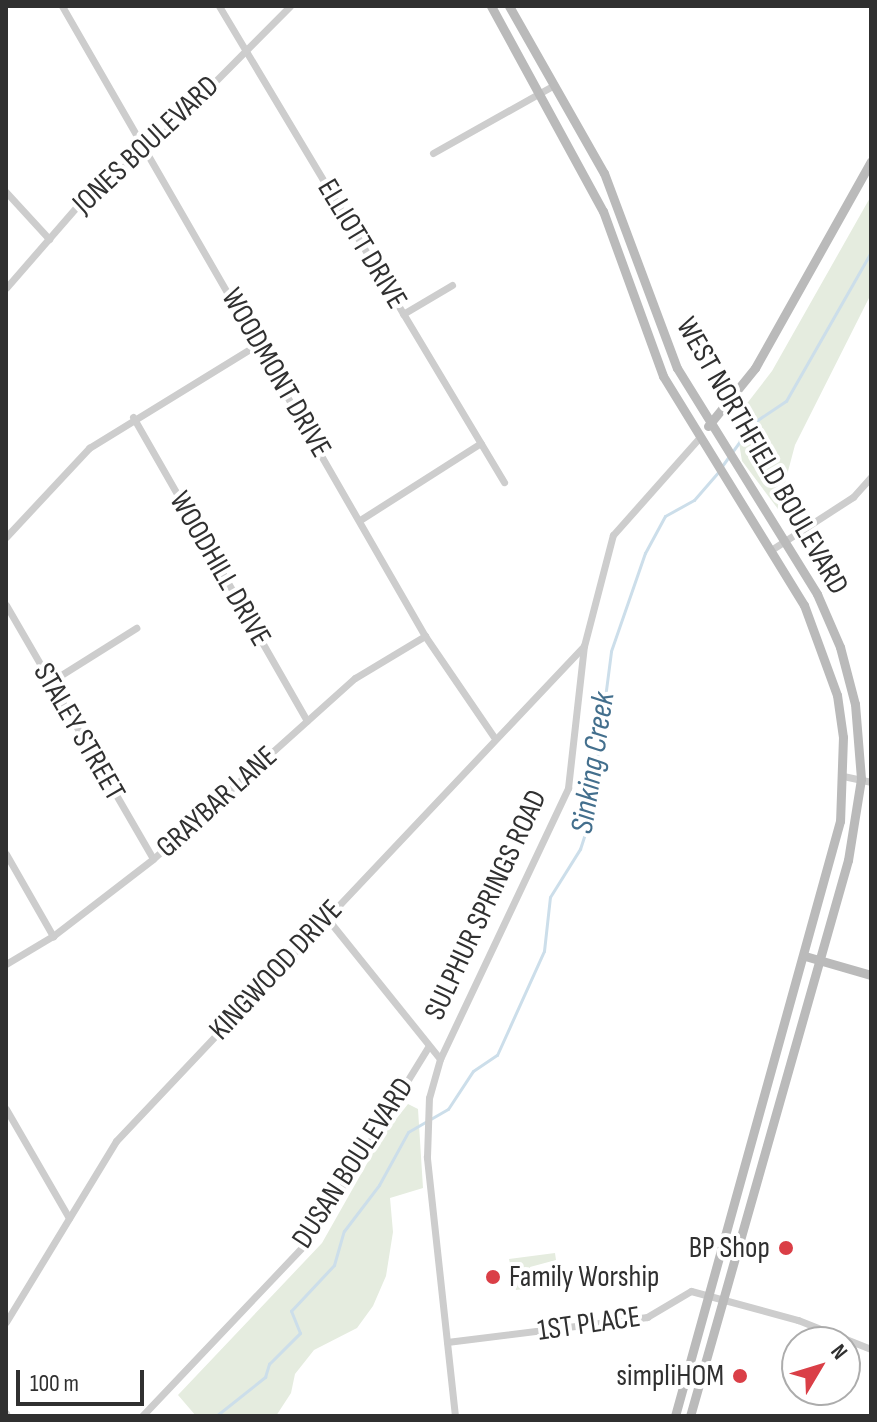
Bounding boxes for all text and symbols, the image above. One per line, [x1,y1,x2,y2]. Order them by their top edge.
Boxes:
street label: JONES BOULEVARD [65,68,227,222]
street label: ELLIOTT DRIVE [309,173,415,315]
street label: WOODMONT DRIVE [213,282,339,464]
street label: WEST NORTHFIELD BOULEVARD [668,311,856,601]
street label: WOODHILL DRIVE [161,485,279,653]
street label: STALEY STREET [25,657,133,807]
water label: Sinking Creek [564,690,624,836]
street label: GRAYBAR LANE [149,739,285,865]
street label: SULPHUR SPRINGS ROAD [417,784,555,1026]
street label: KINGWOOD DRIVE [202,892,350,1048]
street label: DUSAN BOULEVARD [285,1071,421,1255]
place label: BP Shop [689,1230,770,1266]
marker: BP Shop [777,1239,795,1257]
place label: Family Worship [509,1259,659,1295]
marker: Family Worship [484,1268,502,1286]
street label: 1ST PLACE [535,1299,643,1349]
north arrow [781,1326,861,1406]
text: N [824,1339,853,1365]
scale bar [20,1354,148,1404]
place label: simpliHOM [616,1358,724,1394]
marker: simpliHOM [731,1367,749,1385]
text: 100 m [30,1369,79,1398]

